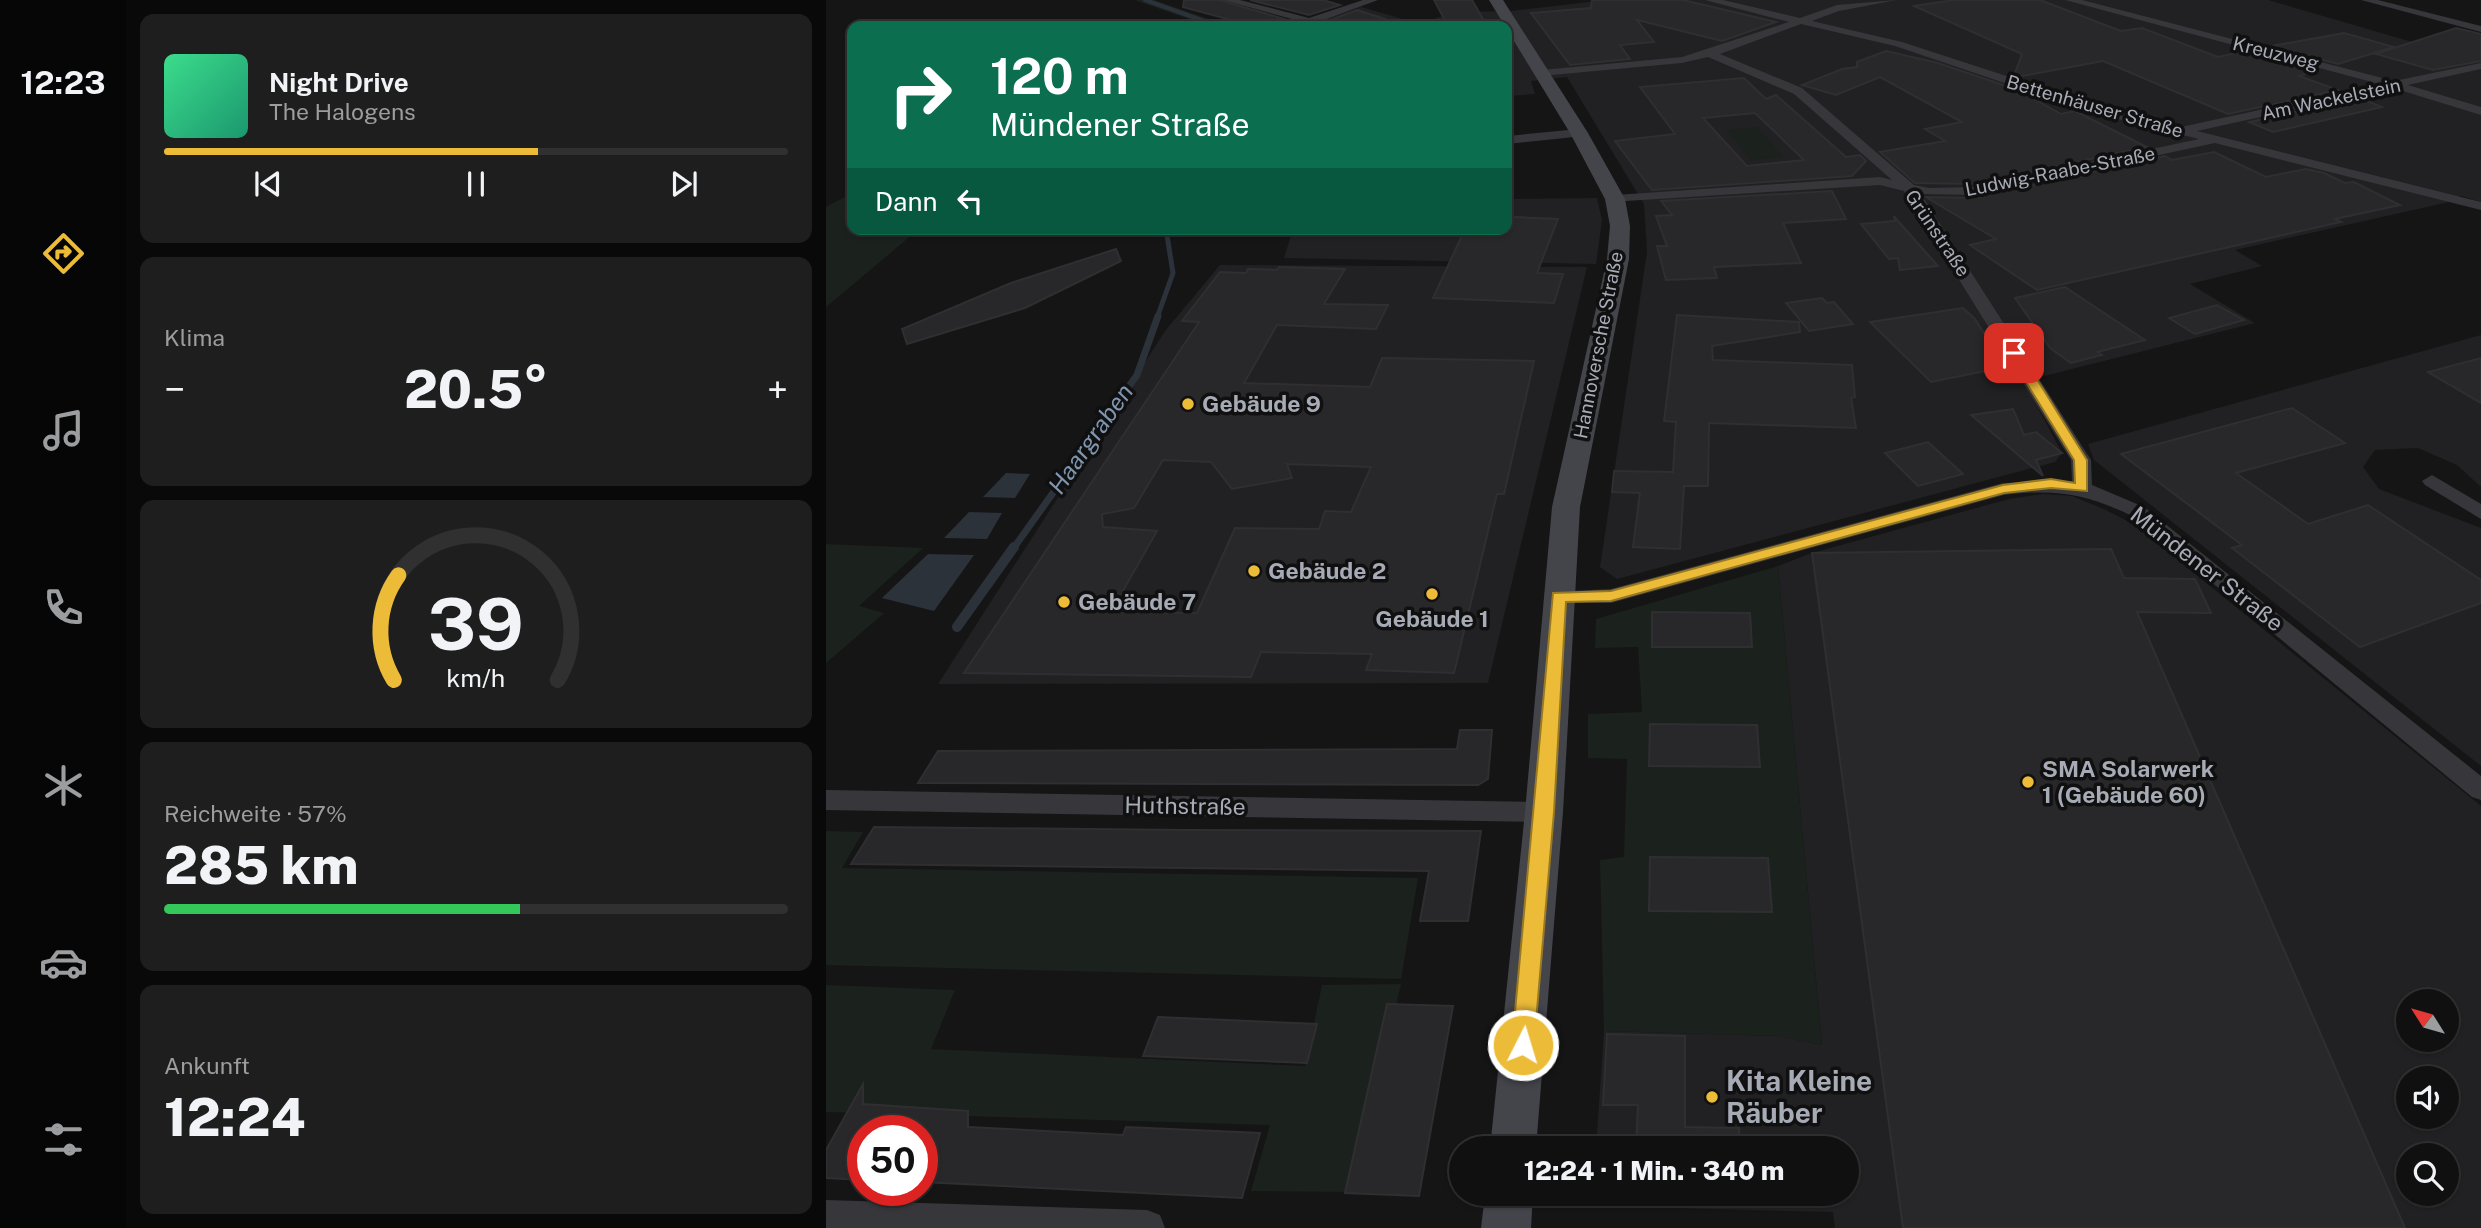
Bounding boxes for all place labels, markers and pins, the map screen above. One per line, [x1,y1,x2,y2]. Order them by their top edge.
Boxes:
pin [1984,323,2044,383]
place label: Gebäude 9 [1202,390,1321,417]
marker: Gebäude 9 [1180,396,1196,412]
place label: Gebäude 2 [1268,557,1386,584]
marker: Gebäude 2 [1246,563,1262,579]
marker: Gebäude 1 [1424,586,1440,602]
place label: Gebäude 7 [1078,588,1196,615]
marker: Gebäude 7 [1056,594,1072,610]
place label: Gebäude 1 [1375,605,1489,632]
place label: SMA Solarwerk 1 (Gebäude 60) [2042,755,2214,808]
marker: SMA Solarwerk 1 (Gebäude 60) [2020,774,2036,790]
place label: Kita Kleine Räuber [1726,1064,1872,1129]
marker: Kita Kleine Räuber [1704,1089,1720,1105]

